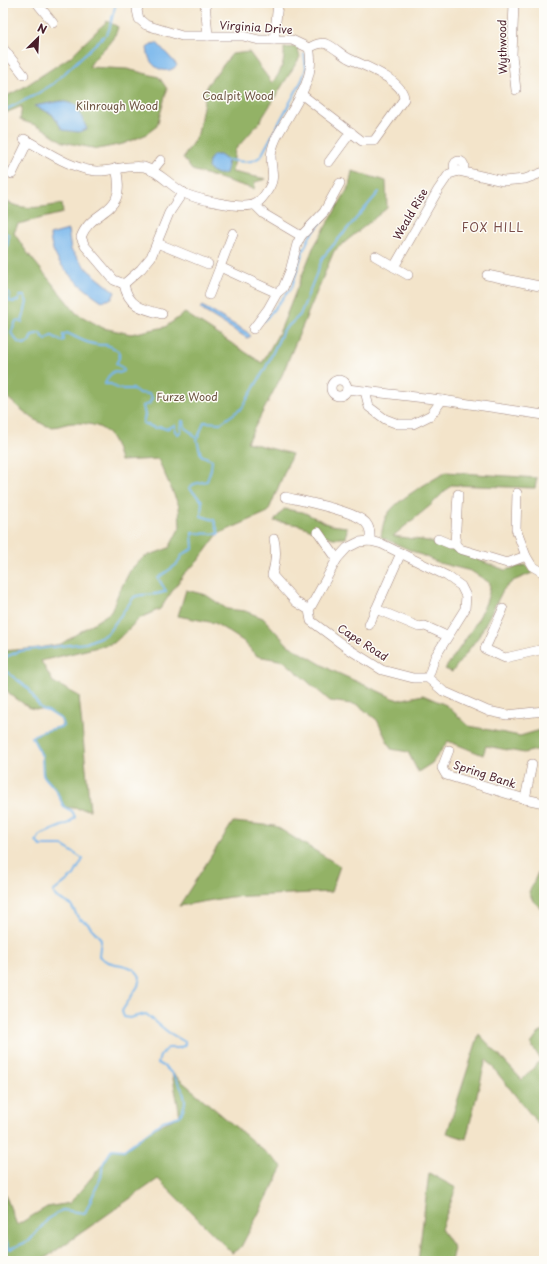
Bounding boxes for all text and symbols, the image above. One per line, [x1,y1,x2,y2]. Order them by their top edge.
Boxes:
street label: Virginia Drive [219,16,293,38]
north arrow [18,18,58,58]
text: N [35,19,50,38]
street label: Wythwood [493,19,511,75]
park label: Coalpit Wood [202,87,274,104]
park label: Kilnrough Wood [76,97,158,114]
street label: Weald Rise [388,185,432,243]
district label: FOX HILL [462,218,524,236]
park label: Furze Wood [156,388,218,405]
street label: Cape Road [334,619,392,665]
street label: Spring Bank [451,756,519,792]

